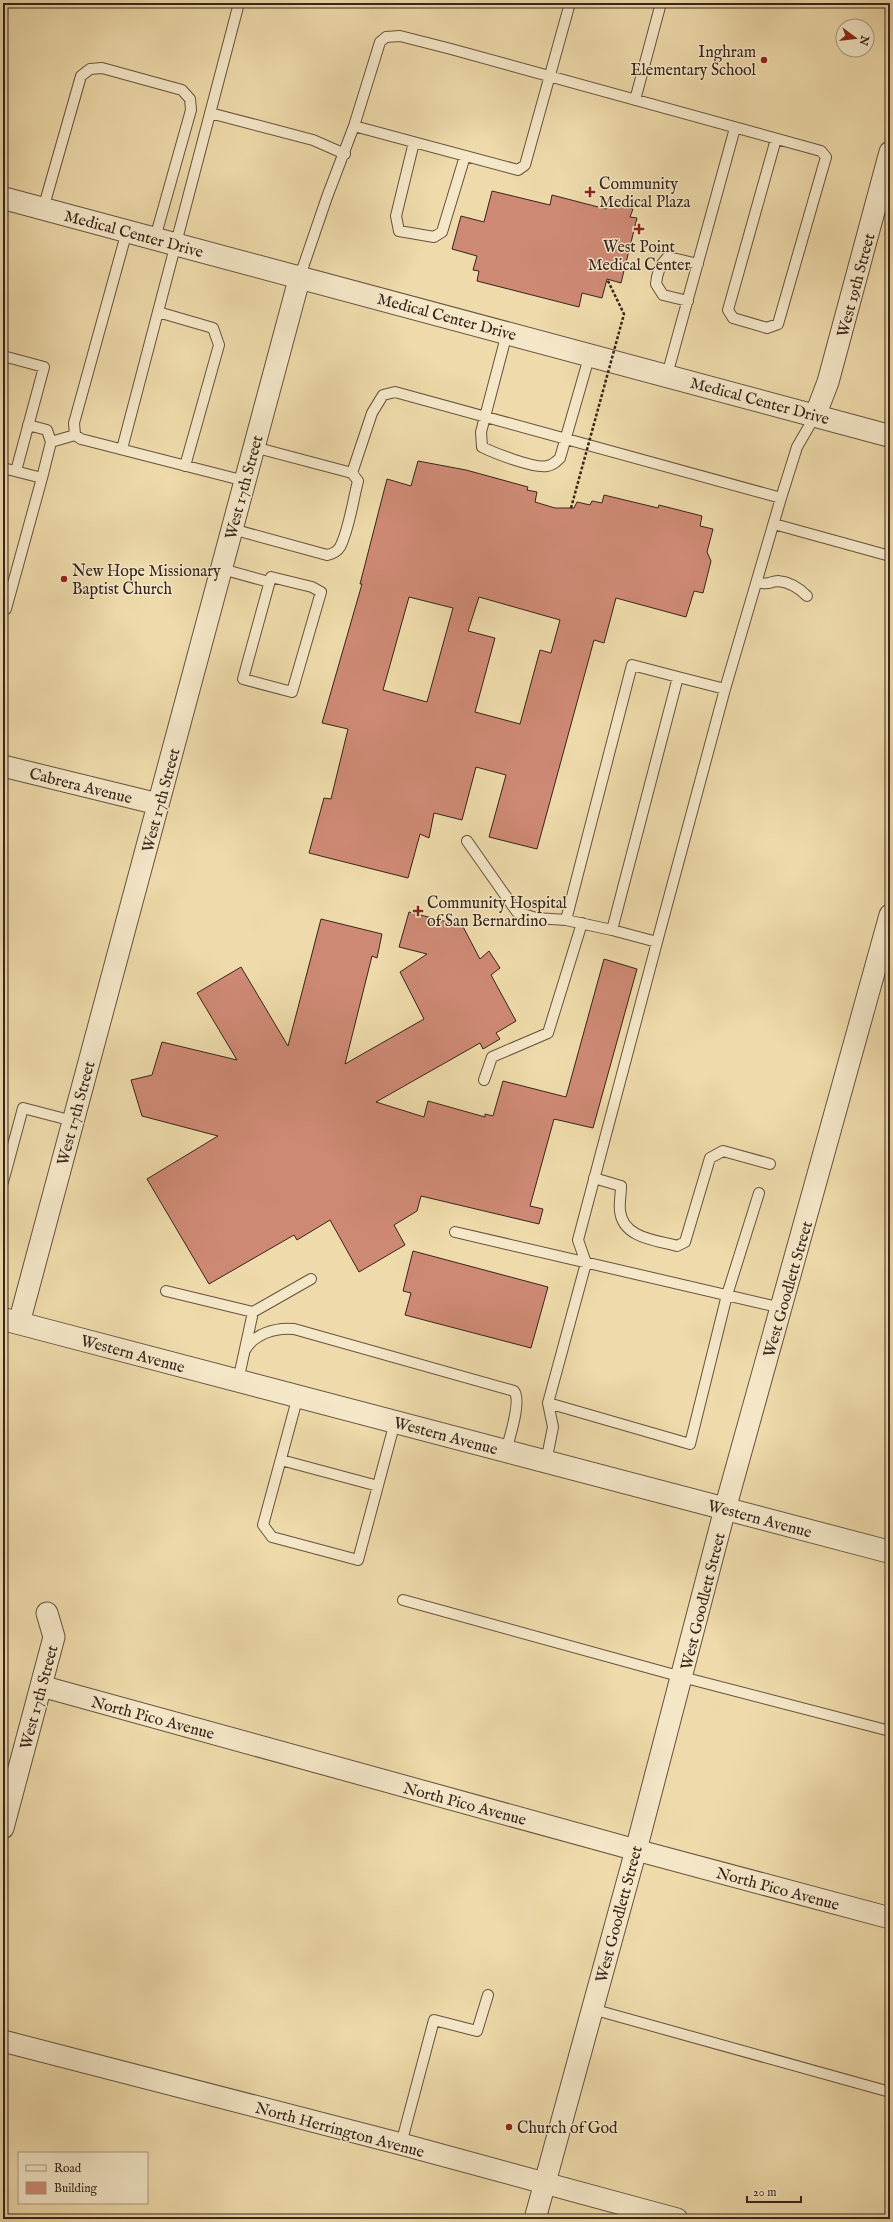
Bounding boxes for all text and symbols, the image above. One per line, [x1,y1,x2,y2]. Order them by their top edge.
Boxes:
north arrow [835,18,875,58]
text: N [856,33,872,47]
place label: Inghram Elementary School [630,43,757,81]
marker: Inghram Elementary School [759,55,769,65]
place label: Community Medical Plaza [599,175,691,213]
marker: Community Medical Plaza [584,186,596,198]
street label: Medical Center Drive [62,207,205,263]
marker: West Point Medical Center [633,223,645,235]
street label: West 19th Street [833,231,881,340]
place label: West Point Medical Center [588,238,690,276]
street label: Medical Center Drive [375,290,518,346]
street label: Medical Center Drive [688,374,831,430]
street label: West 17th Street [221,433,269,542]
place label: New Hope Missionary Baptist Church [72,562,221,600]
marker: New Hope Missionary Baptist Church [59,574,69,584]
street label: West 17th Street [138,746,186,855]
street label: Cabrera Avenue [27,765,134,809]
place label: Community Hospital of San Bernardino [427,894,568,932]
marker: Community Hospital of San Bernardino [412,905,424,917]
street label: West 17th Street [53,1059,101,1168]
street label: West Goodlett Street [760,1219,818,1360]
street label: Western Avenue [78,1331,187,1378]
street label: Western Avenue [391,1413,500,1460]
street label: Western Avenue [705,1496,814,1543]
street label: West Goodlett Street [677,1530,731,1672]
street label: West 17th Street [16,1643,64,1752]
street label: North Pico Avenue [89,1693,216,1745]
street label: North Pico Avenue [401,1779,528,1831]
street label: West Goodlett Street [592,1843,648,1985]
street label: North Pico Avenue [714,1864,841,1916]
street label: North Herrington Avenue [253,2099,426,2163]
place label: Church of God [517,2119,618,2139]
marker: Church of God [504,2122,514,2132]
legend [18,2152,148,2204]
text: Road [54,2161,82,2176]
scale bar [747,2178,801,2204]
text: Building [54,2181,98,2196]
text: 20 m [753,2185,776,2200]

